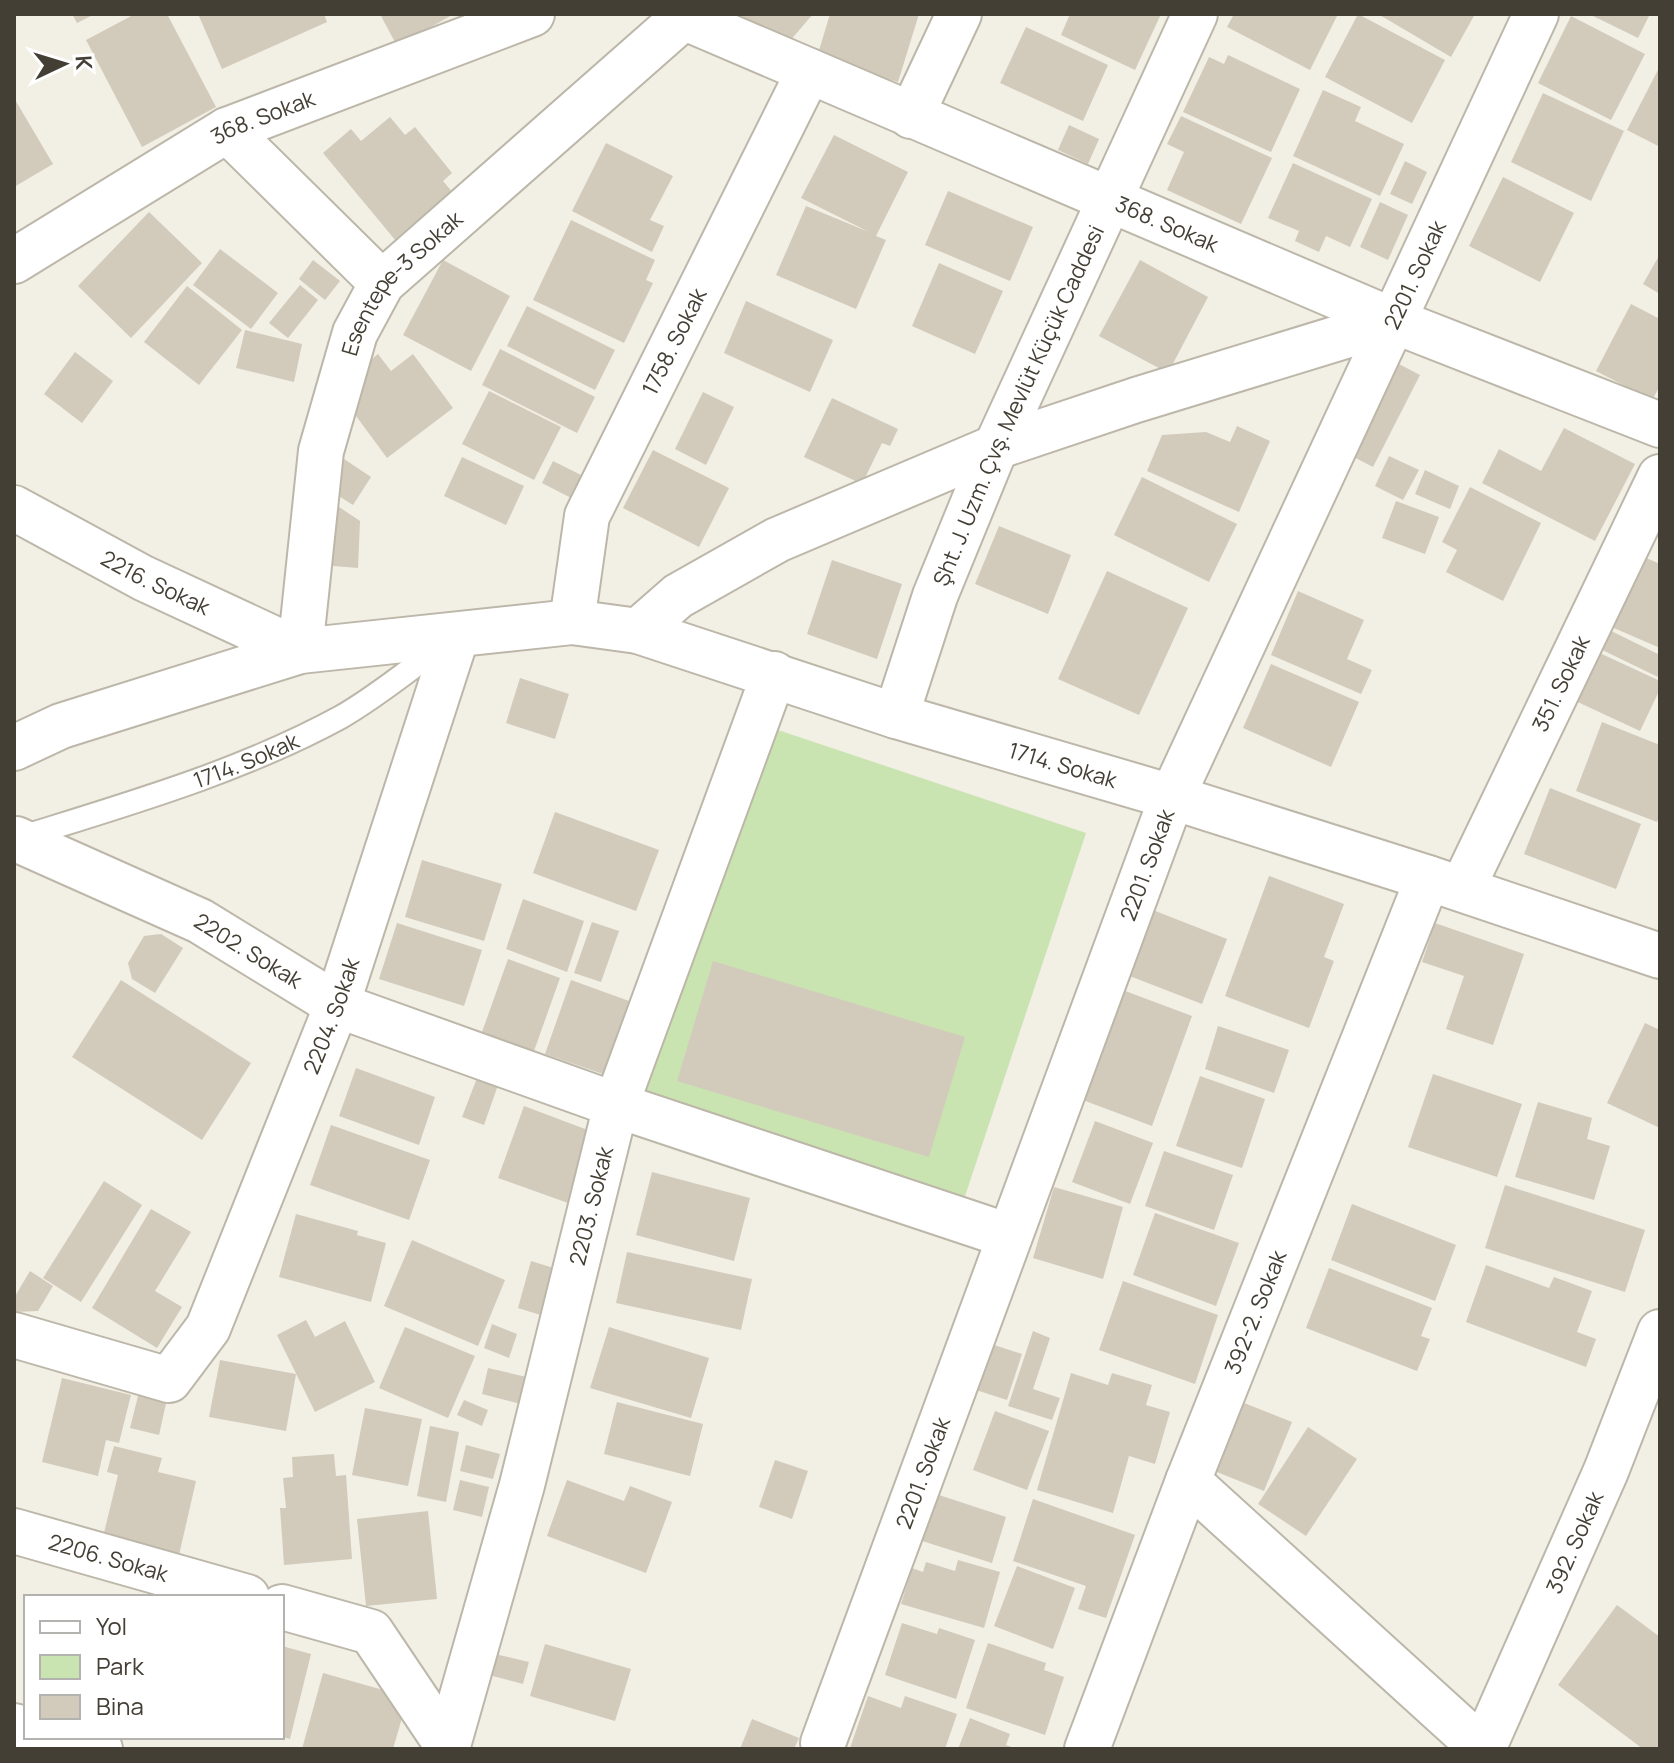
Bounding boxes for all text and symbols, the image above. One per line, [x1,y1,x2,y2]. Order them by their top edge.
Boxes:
north arrow [24,24,104,104]
text: K [68,54,99,72]
street label: 368. Sokak [205,83,320,152]
street label: 368. Sokak [1111,189,1224,260]
street label: Esentepe-3 Sokak [334,203,470,359]
street label: 2201. Sokak [1376,215,1453,334]
street label: Şht. J. Uzm. Çvş. Mevlüt Küçük Caddesi [926,220,1111,591]
street label: 1758. Sokak [635,282,714,400]
street label: 2216. Sokak [96,543,216,623]
street label: 351. Sokak [1525,629,1597,737]
street label: 1714. Sokak [189,725,305,795]
street label: 1714. Sokak [1005,735,1122,795]
street label: 2201. Sokak [1113,804,1182,925]
street label: 2202. Sokak [188,906,309,996]
street label: 2204. Sokak [296,953,367,1078]
street label: 2203. Sokak [562,1142,620,1268]
street label: 392-2. Sokak [1217,1245,1294,1379]
street label: 2201. Sokak [888,1412,957,1533]
street label: 392. Sokak [1539,1485,1611,1598]
street label: 2206. Sokak [45,1527,173,1589]
legend [24,1595,284,1739]
text: Yol [96,1609,127,1642]
text: Park [96,1649,145,1682]
text: Bina [96,1689,144,1722]

